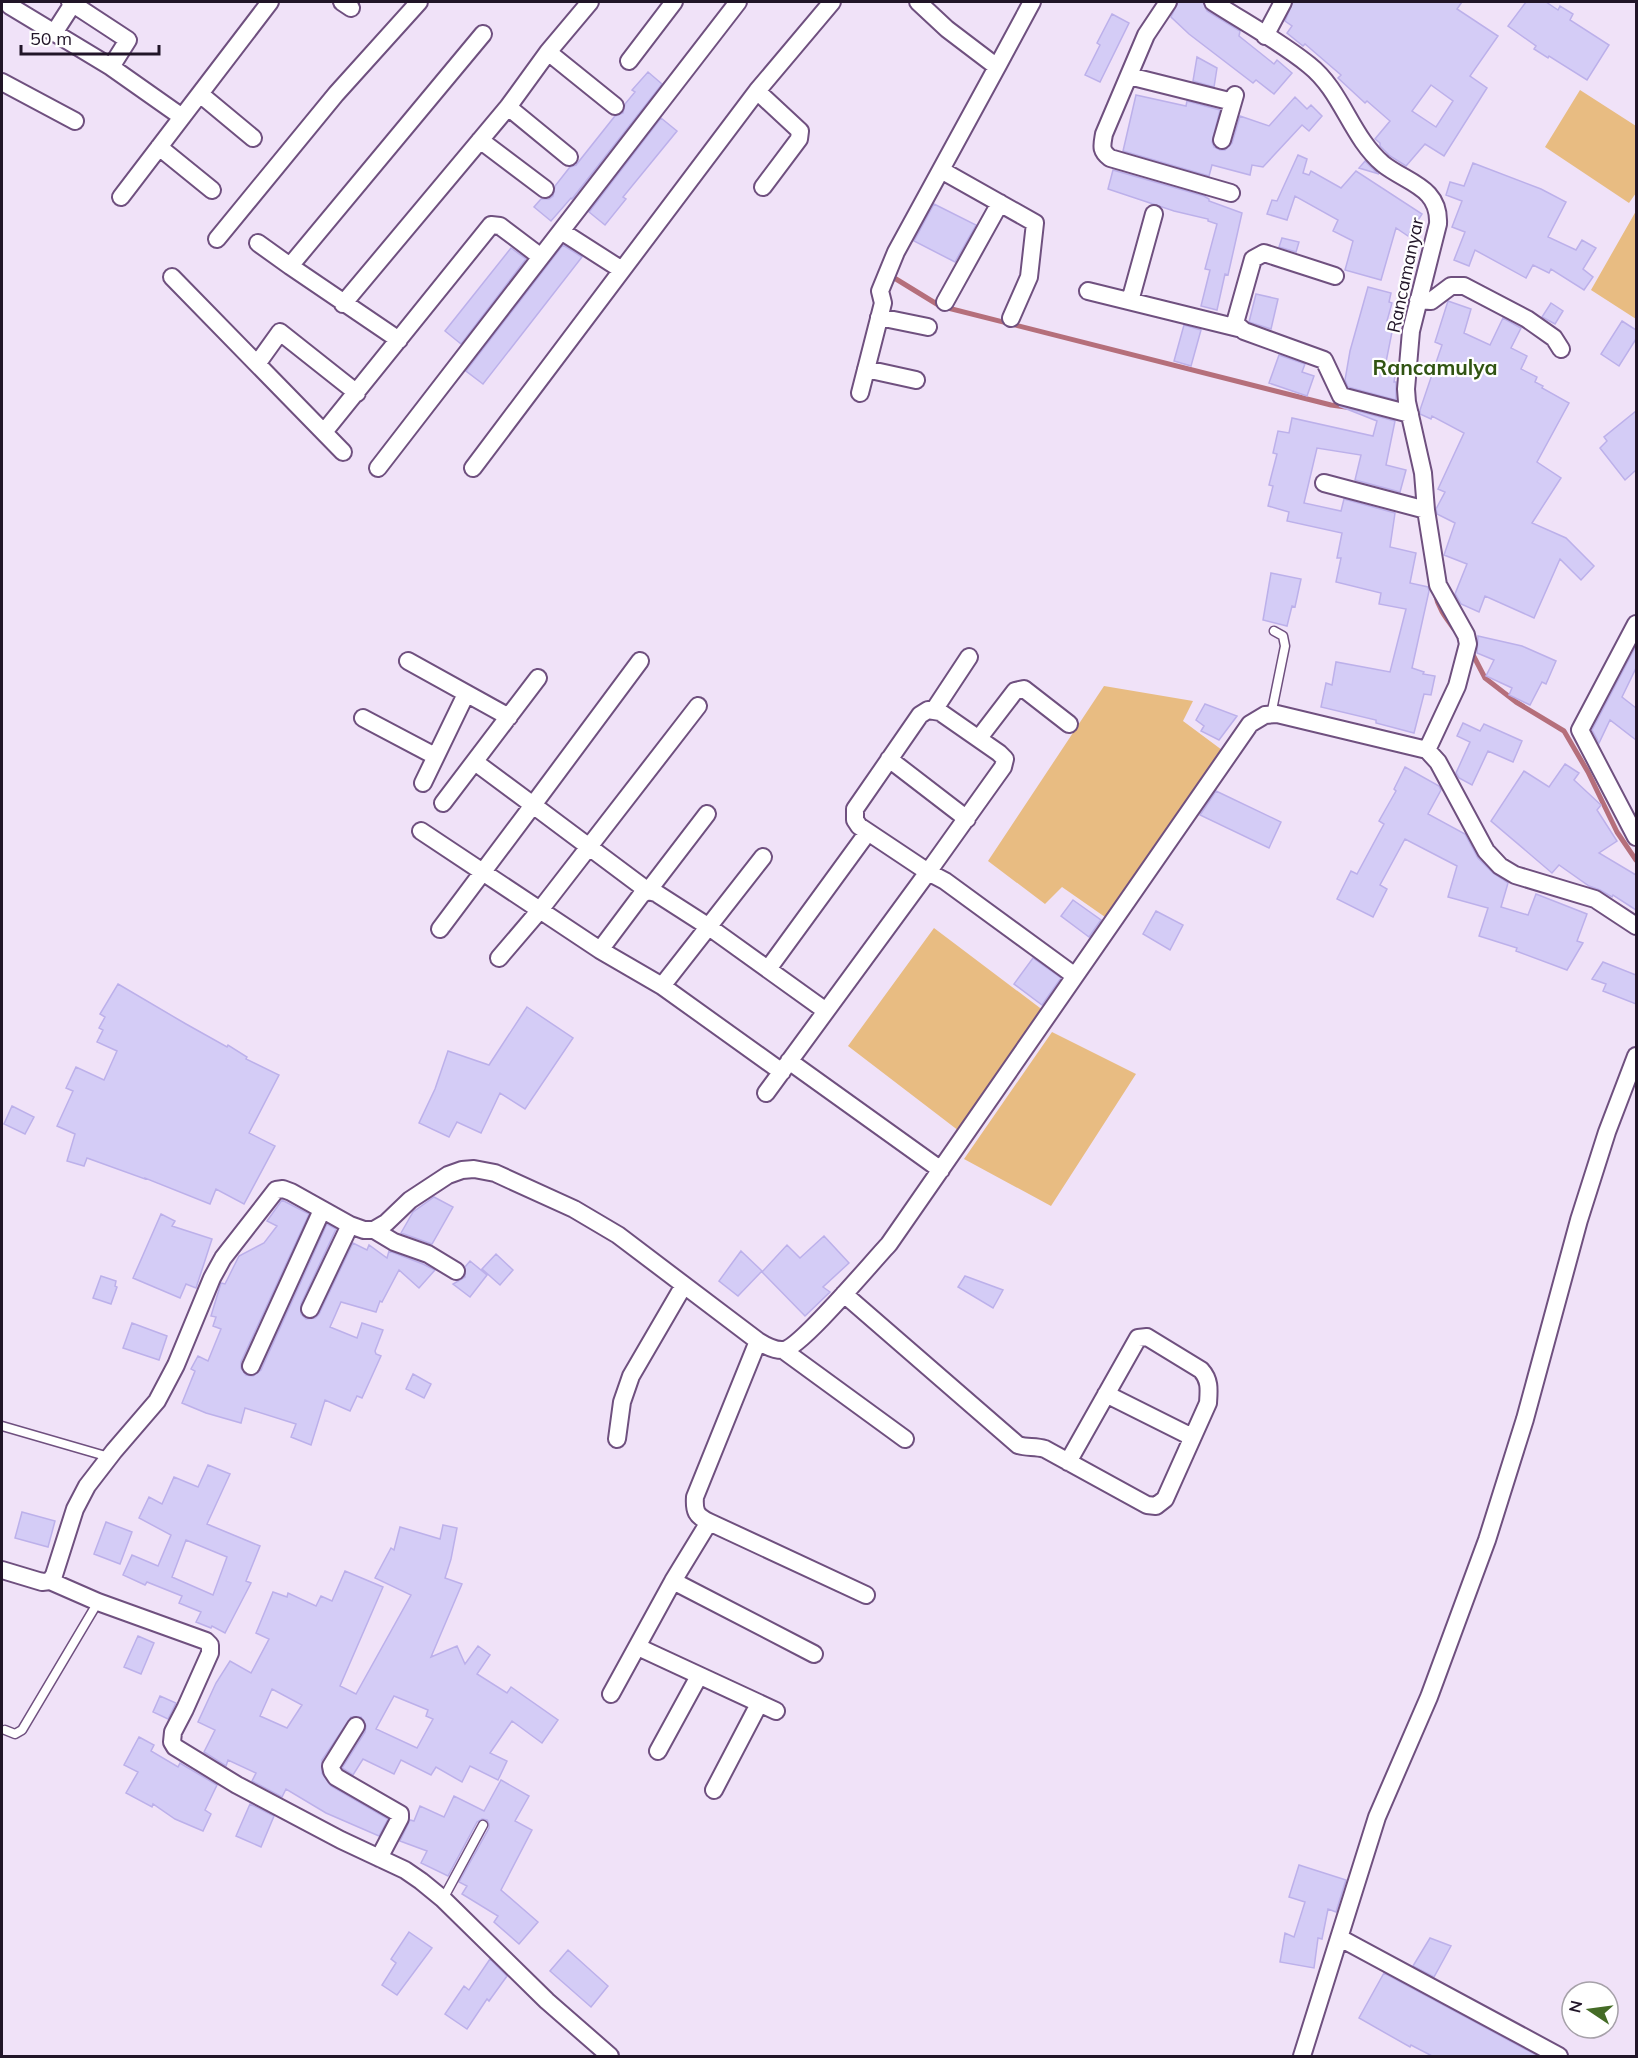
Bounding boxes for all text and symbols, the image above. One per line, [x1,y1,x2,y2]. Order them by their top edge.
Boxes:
scale bar [21,18,159,56]
text: 50 m [30,27,72,50]
street label: Rancamanyar [1382,215,1429,335]
district label: Rancamulya [1373,354,1497,380]
north arrow [1560,1980,1620,2040]
text: N [1564,1998,1586,2015]

